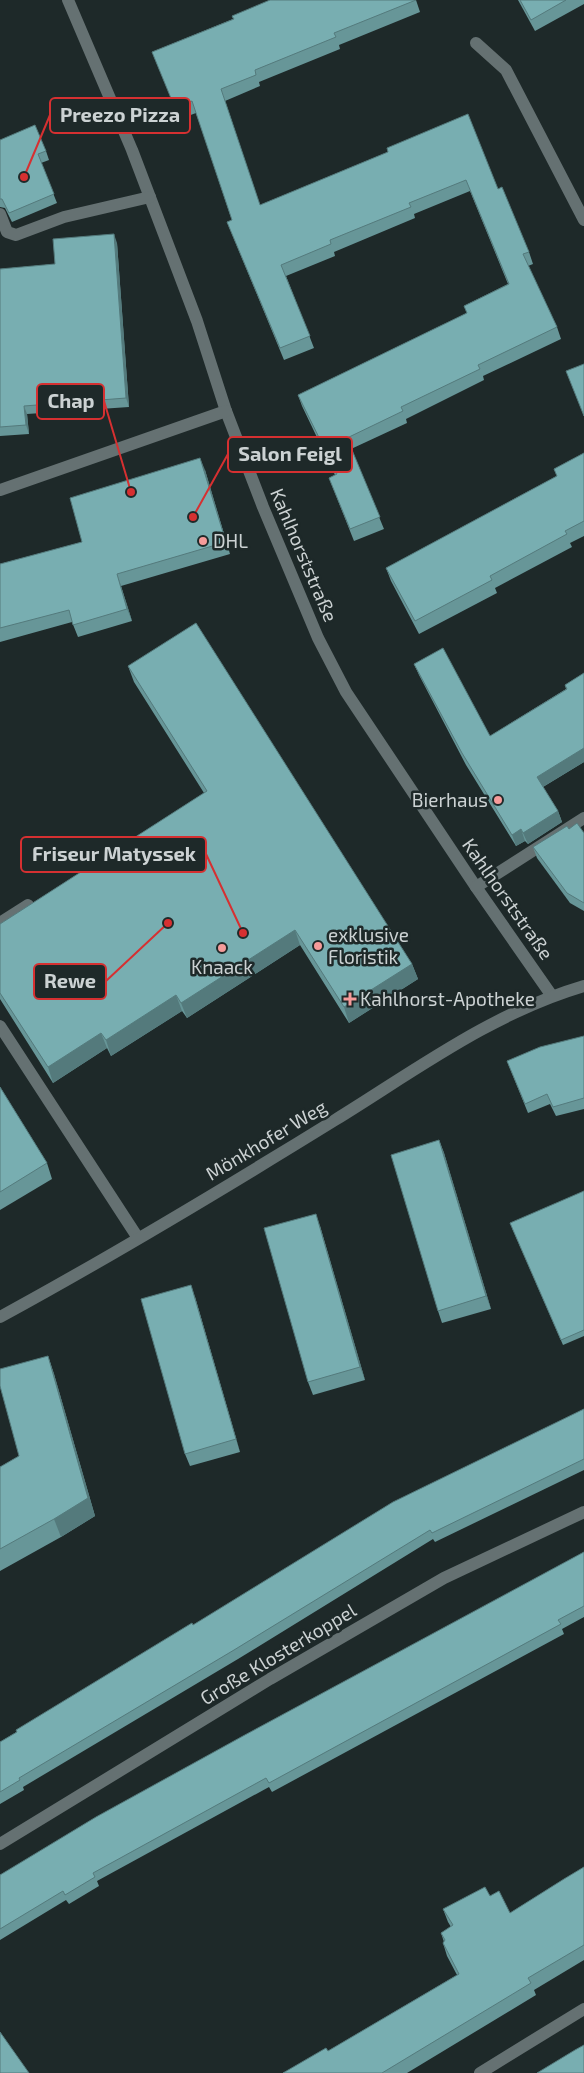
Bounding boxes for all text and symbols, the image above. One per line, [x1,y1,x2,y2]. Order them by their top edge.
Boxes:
callout: Preezo Pizza [50,98,190,133]
text: Preezo Pizza [60,102,180,126]
callout: Chap [37,384,104,419]
text: Chap [47,388,95,412]
callout: Salon Feigl [228,437,352,472]
text: Salon Feigl [238,441,342,465]
street label: Kahlhorststraße [266,485,343,625]
place label: DHL [213,529,248,552]
marker: DHL [197,535,209,547]
place label: Bierhaus [412,788,488,811]
marker: Bierhaus [492,794,504,806]
street label: Kahlhorststraße [458,834,559,964]
callout: Friseur Matyssek [21,837,206,872]
text: Friseur Matyssek [32,841,197,866]
place label: exklusive Floristik [328,923,409,968]
marker: exklusive Floristik [312,940,324,952]
marker: Knaack [216,942,228,954]
place label: Knaack [191,955,253,978]
callout: Rewe [34,964,106,999]
text: Rewe [44,968,96,992]
place label: Kahlhorst-Apotheke [360,987,535,1010]
marker: Kahlhorst-Apotheke [344,993,356,1005]
street label: Mönkhofer Weg [201,1094,331,1185]
street label: Große Klosterkoppel [196,1598,360,1709]

